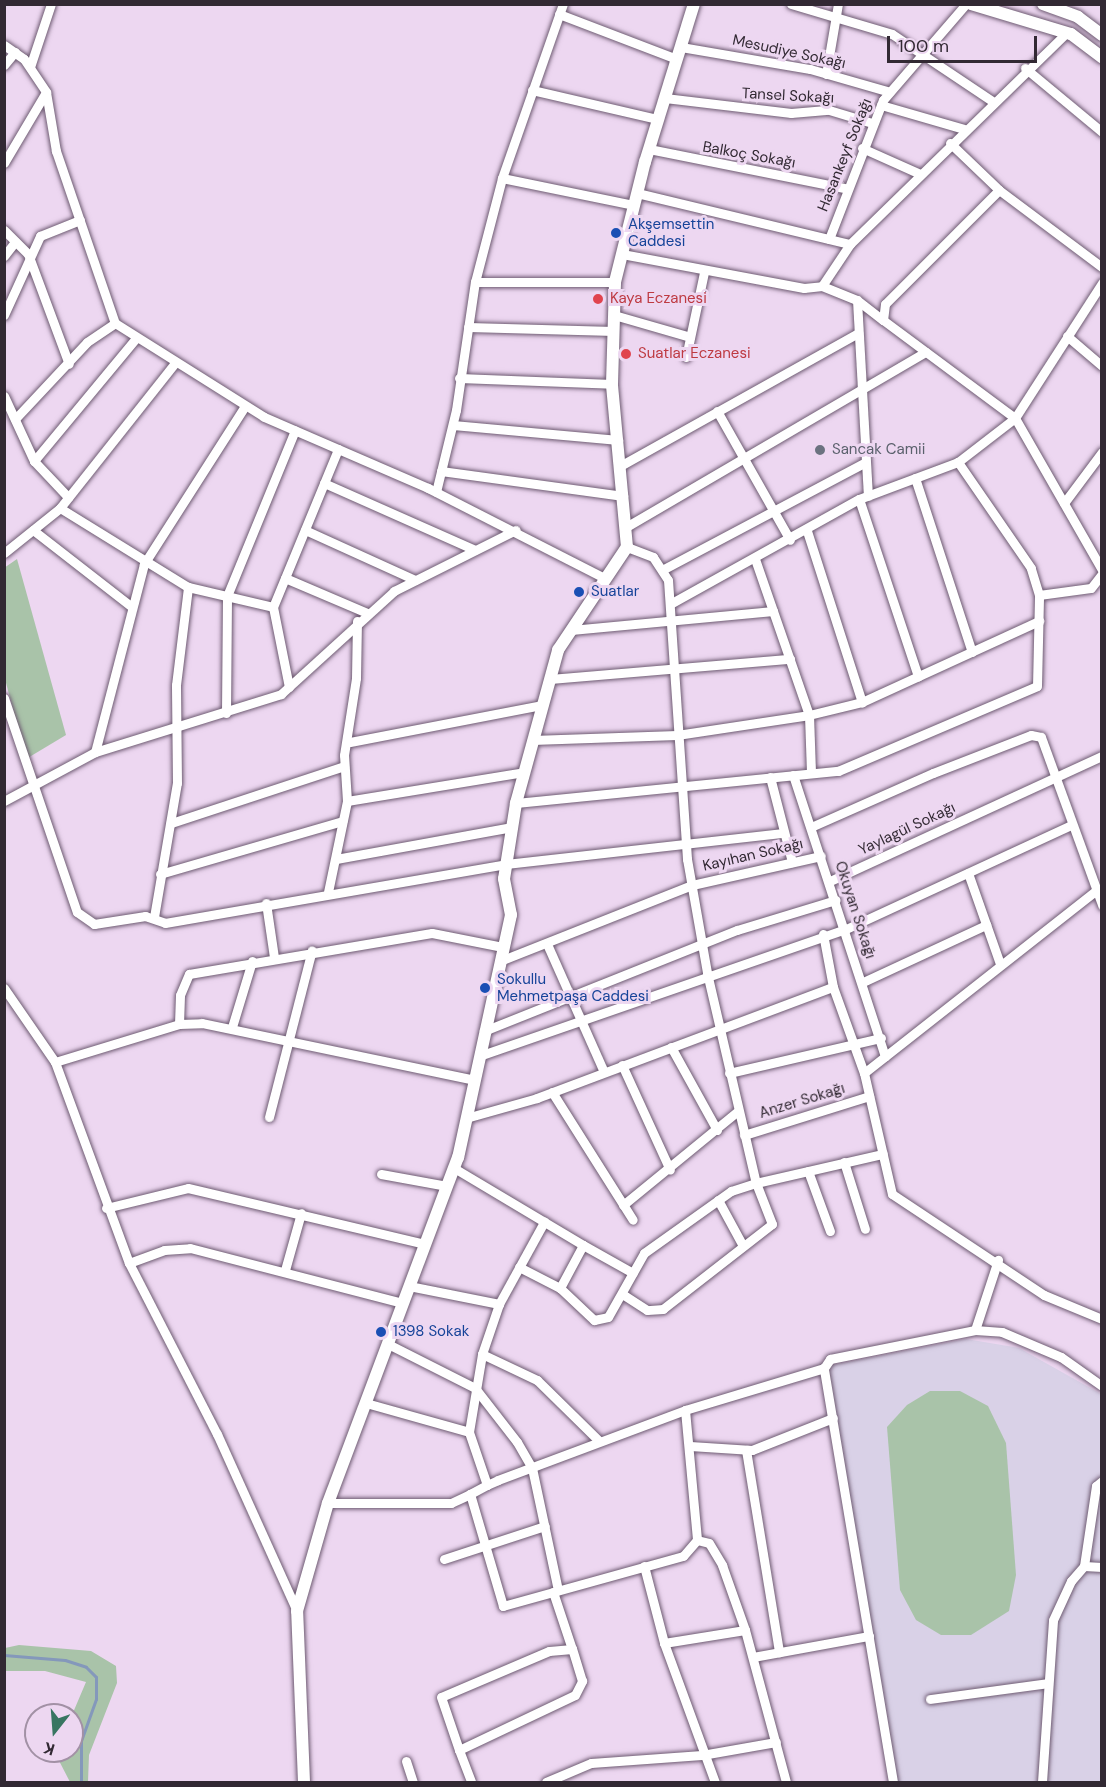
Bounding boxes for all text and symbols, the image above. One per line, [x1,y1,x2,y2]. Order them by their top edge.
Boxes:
scale bar [890,24,1040,62]
street label: Mesudiye Sokağı [731,31,847,73]
text: 100 m [898,34,949,58]
street label: Tansel Sokağı [741,85,835,107]
street label: Hasankeyf Sokağı [814,96,876,214]
street label: Balkoç Sokağı [701,138,797,172]
place label: Akşemsettin Caddesi [628,215,714,250]
marker: Akşemsettin Caddesi [609,226,623,240]
place label: Kaya Eczanesi [610,290,707,308]
marker: Kaya Eczanesi [591,292,605,306]
place label: Suatlar Eczanesi [638,345,751,363]
marker: Suatlar Eczanesi [619,347,633,361]
place label: Sancak Camii [832,441,925,459]
marker: Sancak Camii [813,443,827,457]
place label: Suatlar [591,583,639,601]
marker: Suatlar [572,585,586,599]
street label: Yaylagül Sokağı [856,799,958,859]
street label: Kayıhan Sokağı [701,835,805,875]
street label: Okuyan Sokağı [831,859,879,961]
place label: Sokullu Mehmetpaşa Caddesi [497,970,649,1005]
marker: Sokullu Mehmetpaşa Caddesi [478,981,492,995]
street label: Anzer Sokağı [757,1079,847,1123]
place label: 1398 Sokak [393,1323,469,1341]
marker: 1398 Sokak [374,1325,388,1339]
north arrow [24,1703,84,1763]
text: K [41,1737,57,1760]

